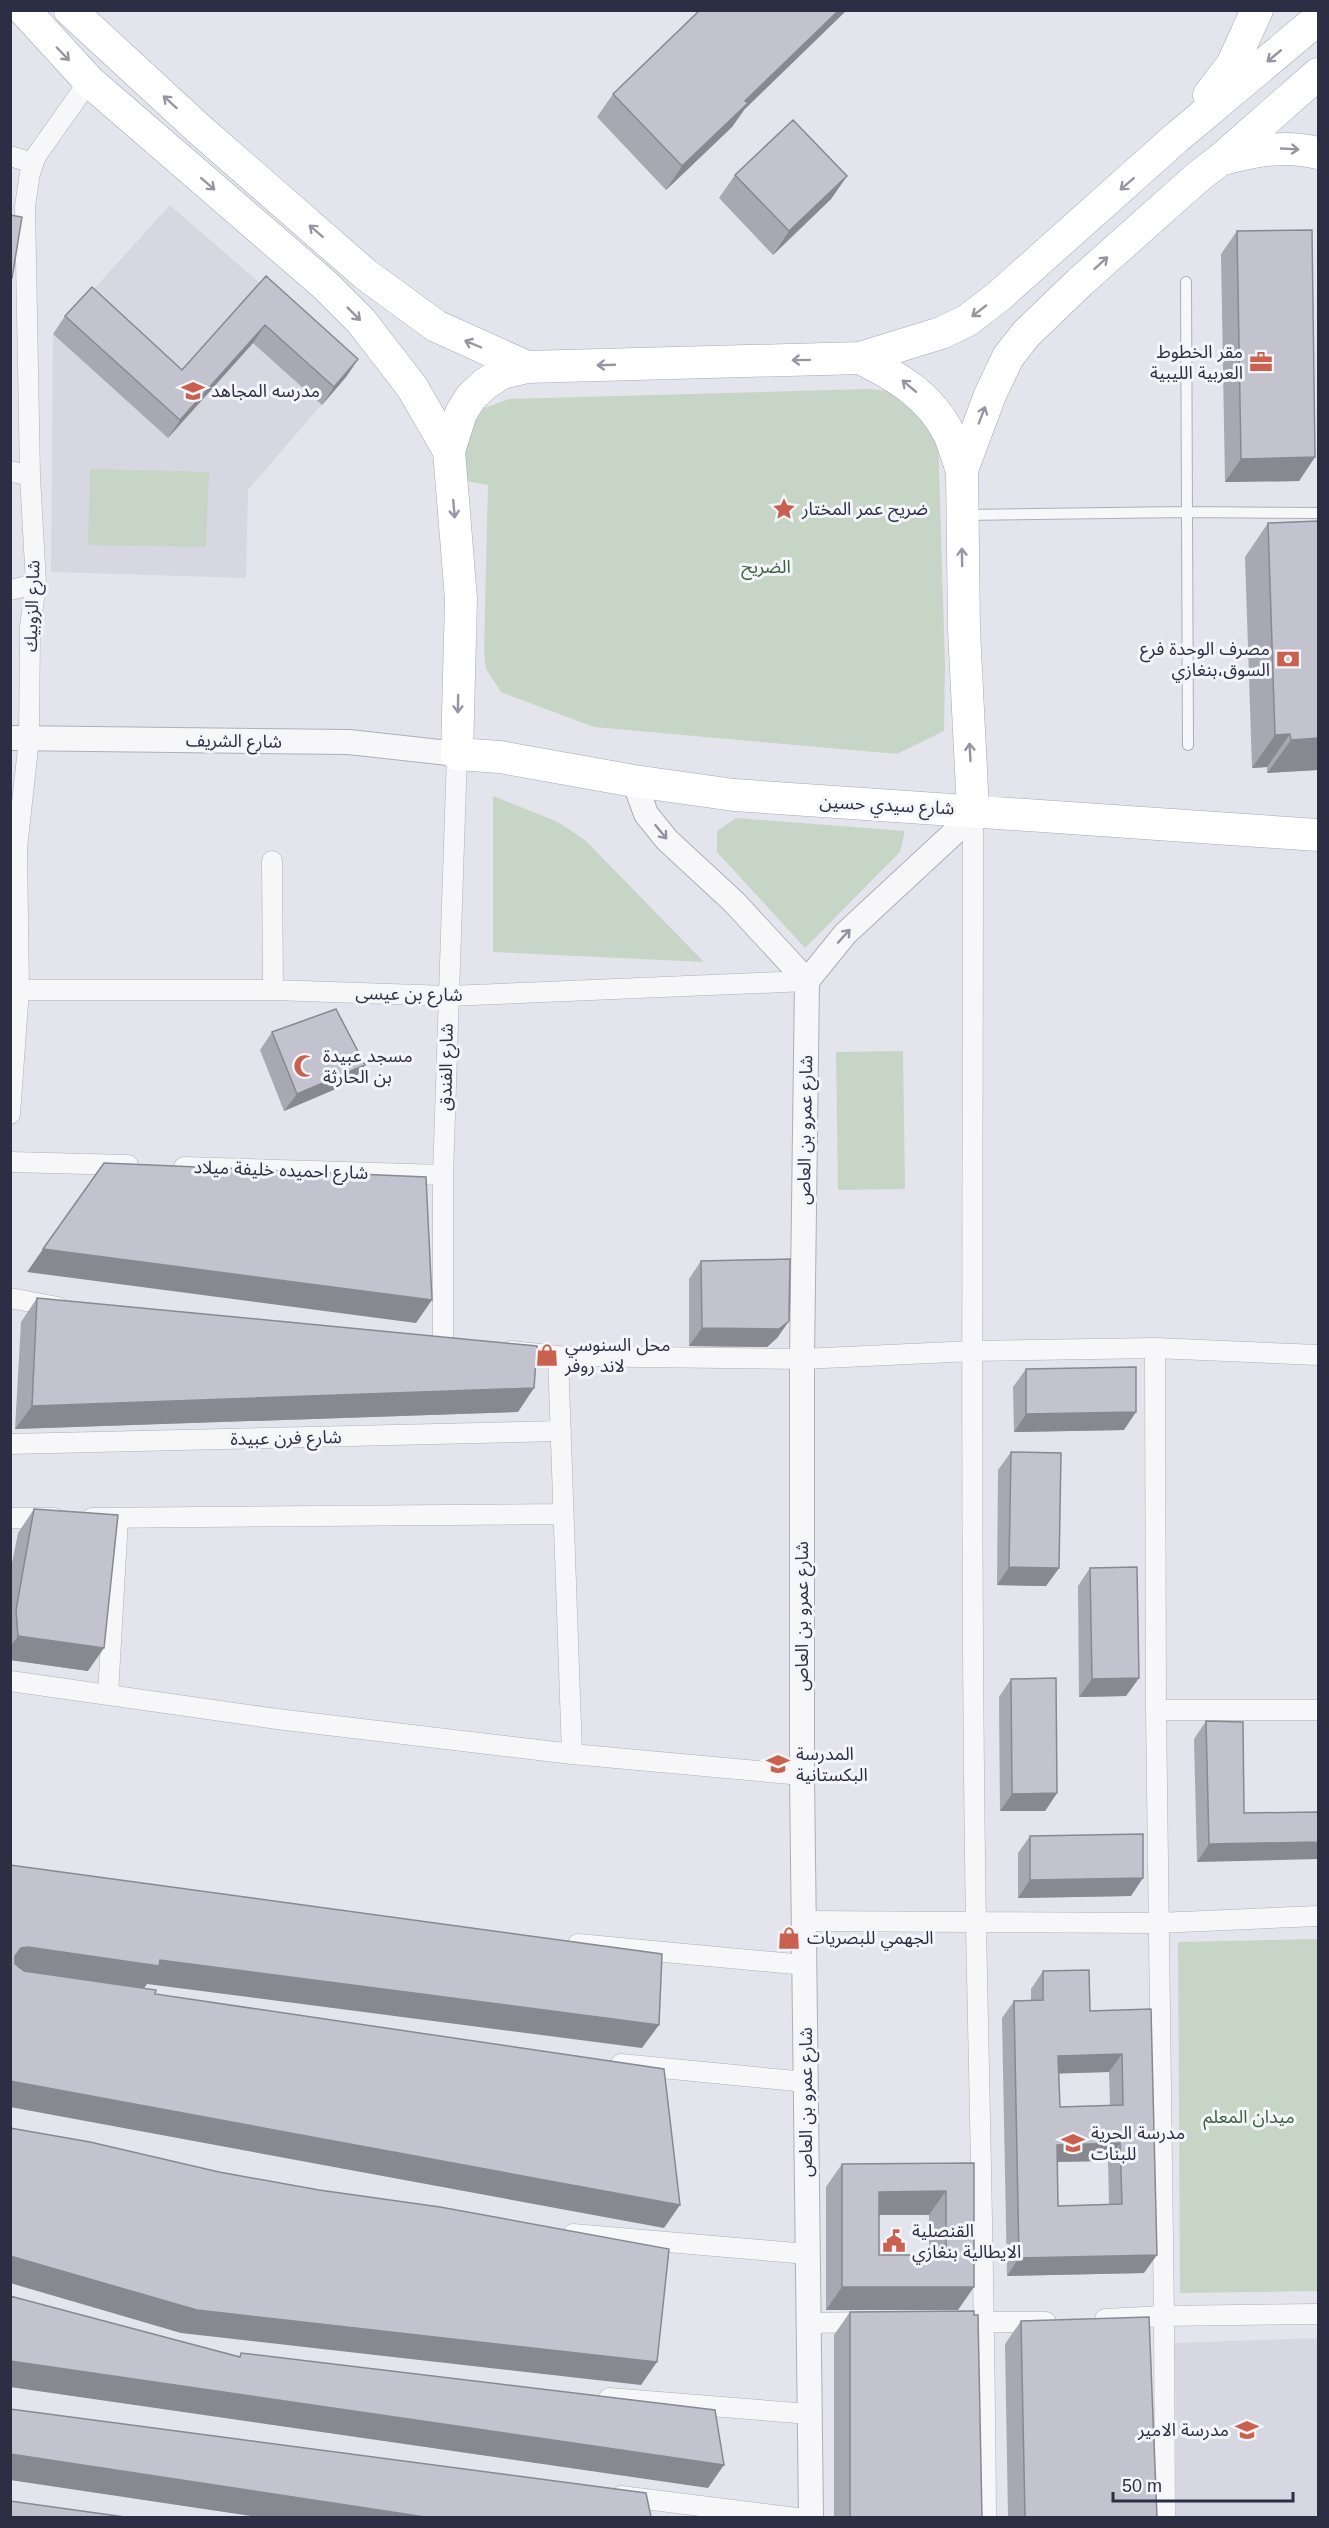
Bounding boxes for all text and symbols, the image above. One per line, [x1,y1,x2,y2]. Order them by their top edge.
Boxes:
one-way arrow [56,46,71,61]
one-way arrow [1267,49,1282,63]
one-way arrow [162,95,177,109]
one-way arrow [1279,143,1299,154]
one-way arrow [200,177,215,191]
one-way arrow [1120,177,1135,191]
one-way arrow [308,225,324,239]
one-way arrow [1093,256,1108,270]
one-way arrow [971,305,987,318]
one-way arrow [346,306,361,321]
one-way arrow [465,338,483,349]
place label: مقر الخطوط العربية الليبية [1150,342,1243,384]
office icon: مقر الخطوط العربية الليبية [1248,349,1274,375]
one-way arrow [792,354,812,365]
one-way arrow [597,359,617,371]
school or university icon: مدرسه المجاهد [180,378,206,404]
one-way arrow [901,380,917,393]
place label: مدرسه المجاهد [211,381,320,402]
one-way arrow [978,406,989,425]
place icon: ضريح عمر المختار [771,496,797,522]
one-way arrow [449,499,460,519]
place label: ضريح عمر المختار [801,499,928,522]
one-way arrow [956,547,968,567]
park label: الضريح [741,557,791,580]
street label: شارع الزوبيك [20,559,48,653]
place label: مصرف الوحدة فرع السوق،بنغازي [1140,639,1270,683]
bank icon: مصرف الوحدة فرع السوق،بنغازي [1275,646,1301,672]
one-way arrow [453,693,464,713]
street label: شارع الشريف [186,730,282,756]
one-way arrow [964,742,975,762]
street label: شارع سيدي حسين [819,791,955,823]
one-way arrow [655,824,668,840]
one-way arrow [837,928,851,943]
street label: شارع بن عيسى [355,983,463,1009]
street label: شارع الفندق [435,1023,461,1111]
place label: مسجد عبيدة بن الحارثة [323,1046,413,1088]
mosque icon: مسجد عبيدة بن الحارثة [292,1053,318,1079]
street label: شارع عمرو بن العاص [794,1055,820,1205]
street label: شارع احميده خليفة ميلاد [193,1157,369,1187]
place label: محل السنوسي لاند روفر [564,1335,670,1377]
shop icon: محل السنوسي لاند روفر [534,1342,560,1368]
street label: شارع فرن عبيدة [230,1427,342,1453]
street label: شارع عمرو بن العاص [792,1541,816,1691]
place label: المدرسة البكستانية [796,1744,868,1785]
school or university icon: المدرسة البكستانية [765,1751,791,1777]
shop icon: الجهمي للبصريات [776,1925,802,1951]
place label: الجهمي للبصريات [807,1928,934,1951]
street label: شارع عمرو بن العاص [796,2027,820,2177]
park label: ميدان المعلم [1203,2107,1295,2130]
place label: مدرسة الحرية للبنات [1091,2123,1185,2164]
school or university icon: مدرسة الحرية للبنات [1060,2130,1086,2156]
place label: القنصلية الايطالية بنغازي [912,2221,1021,2265]
public building icon: القنصلية الايطالية بنغازي [881,2228,907,2254]
school or university icon: مدرسة الامير [1234,2417,1260,2443]
place label: مدرسة الامير [1137,2420,1229,2441]
scale bar [1113,2465,1293,2503]
text: 50 m [1122,2476,1162,2496]

